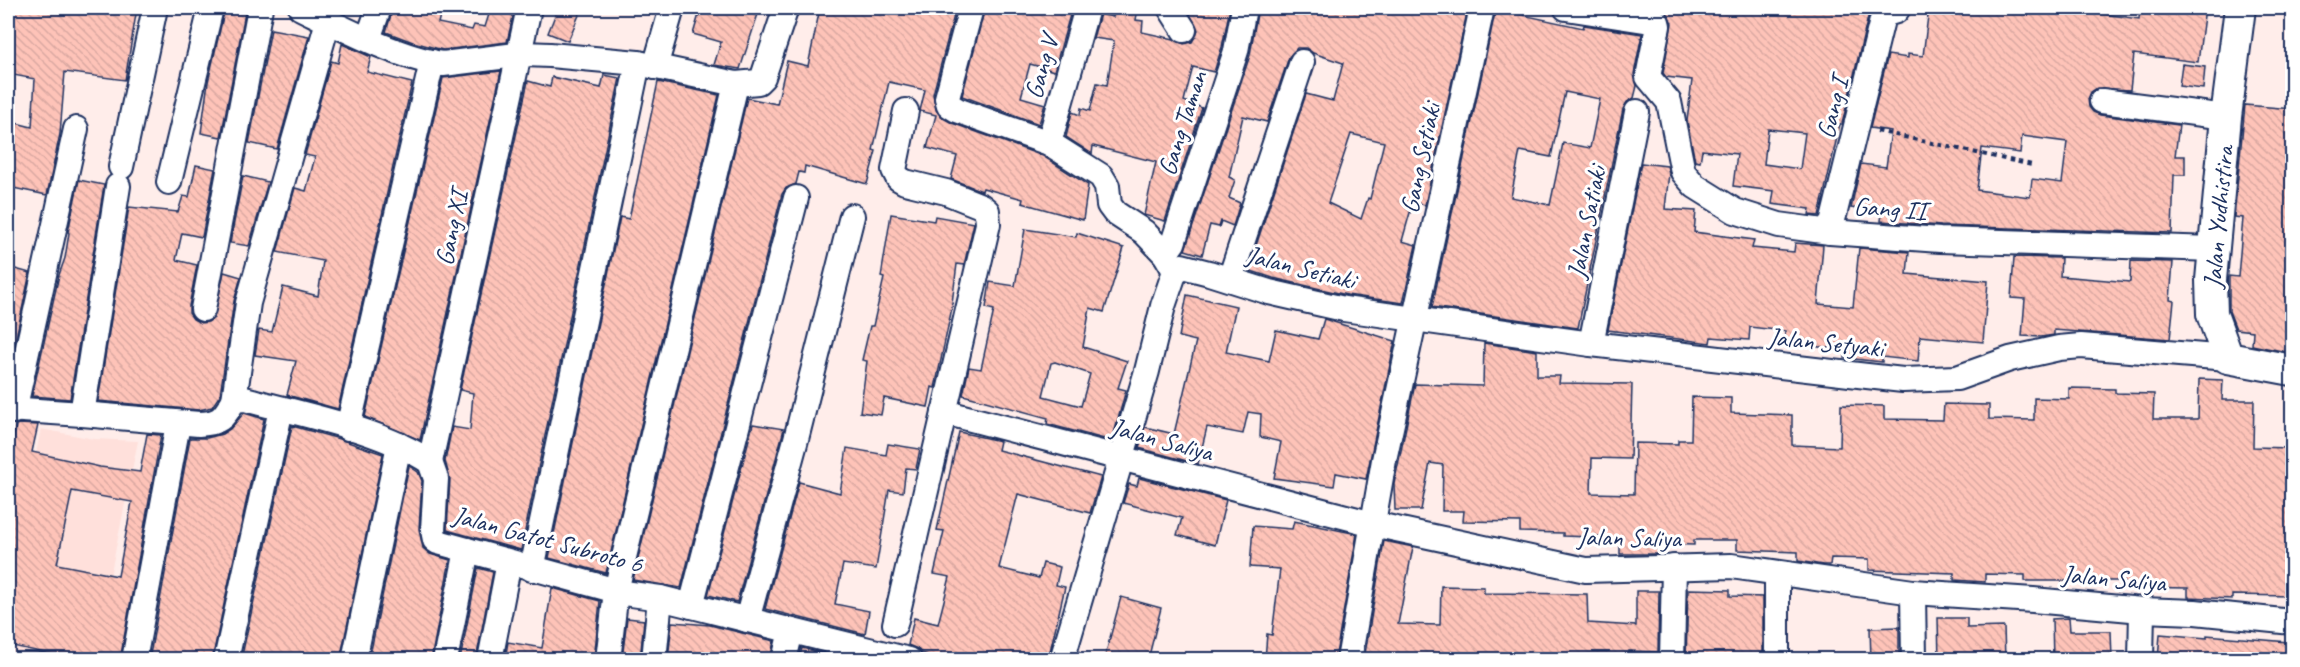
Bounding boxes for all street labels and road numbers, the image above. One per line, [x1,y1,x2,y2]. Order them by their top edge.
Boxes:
street label: Gang V [1017,27,1068,102]
street label: Gang Taman [1150,66,1215,179]
street label: Gang I [1809,69,1857,142]
street label: Gang Setiaki [1393,97,1449,216]
street label: Jalan Yudhistira [2196,142,2241,291]
street label: Jalan Satiaki [1559,160,1614,283]
street label: Gang XI [428,182,477,268]
street label: Gang II [1853,190,1933,228]
street label: Jalan Setiaki [1241,238,1362,298]
street label: Jalan Setyaki [1765,320,1888,365]
street label: Jalan Saliya [1106,410,1218,469]
street label: Jalan Gatot Subroto 6 [447,498,648,581]
street label: Jalan Saliya [1575,520,1683,555]
street label: Jalan Saliya [2059,557,2169,600]

